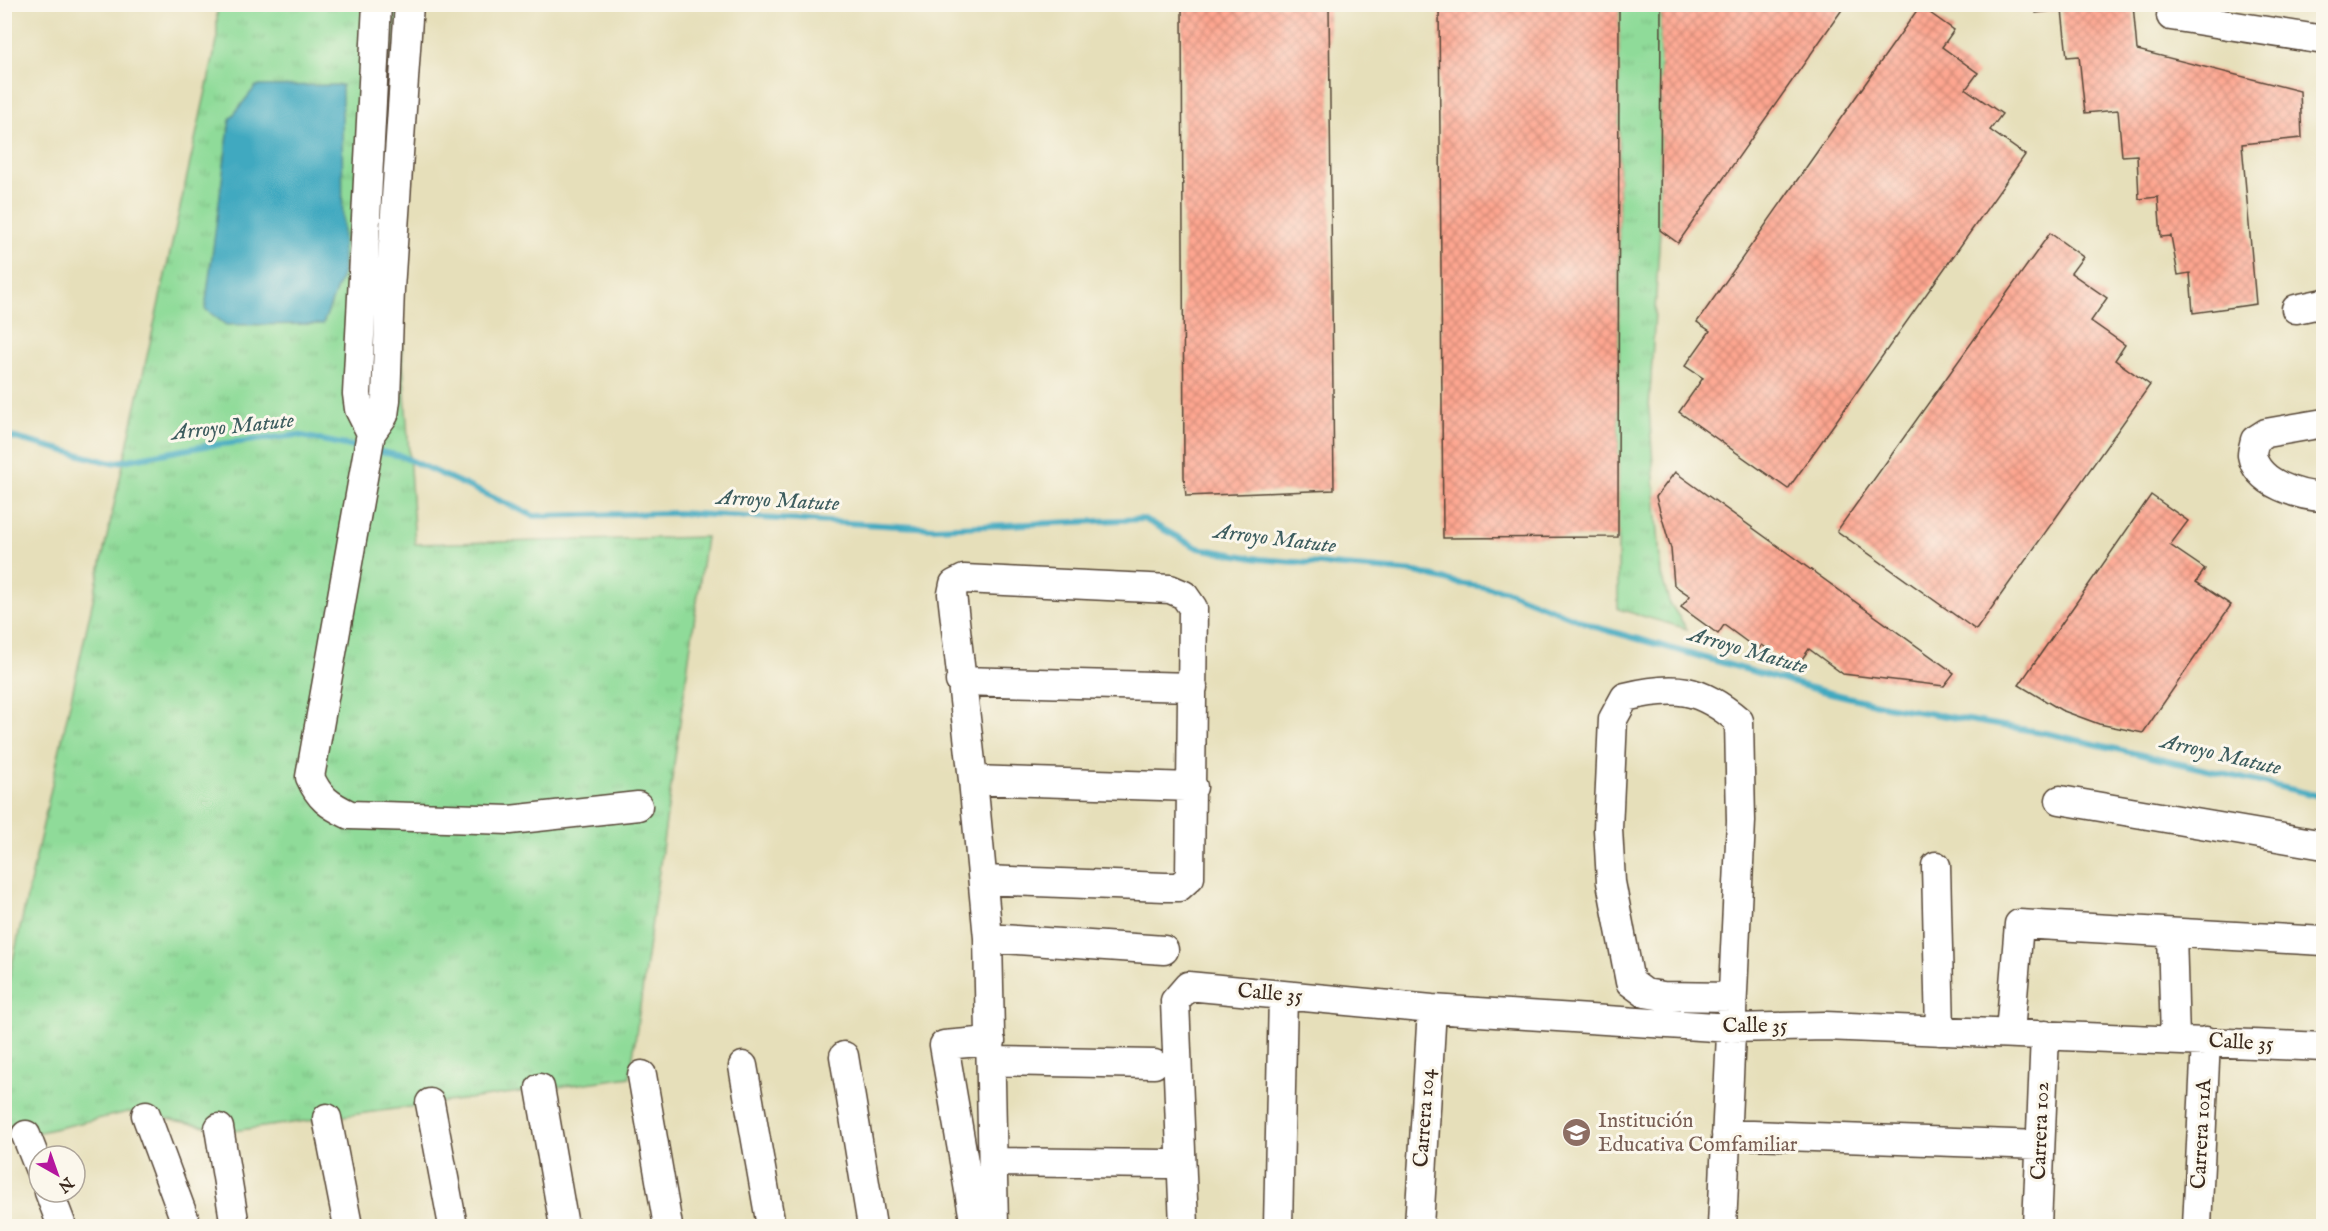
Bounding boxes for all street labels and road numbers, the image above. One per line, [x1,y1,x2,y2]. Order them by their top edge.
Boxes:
street label: Calle 35 [1236,978,1304,1010]
street label: Calle 35 [1722,1013,1788,1040]
street label: Calle 35 [2208,1028,2275,1058]
street label: Carrera 104 [1408,1067,1442,1168]
street label: Carrera 101A [2186,1077,2218,1190]
street label: Carrera 102 [2026,1081,2056,1181]

